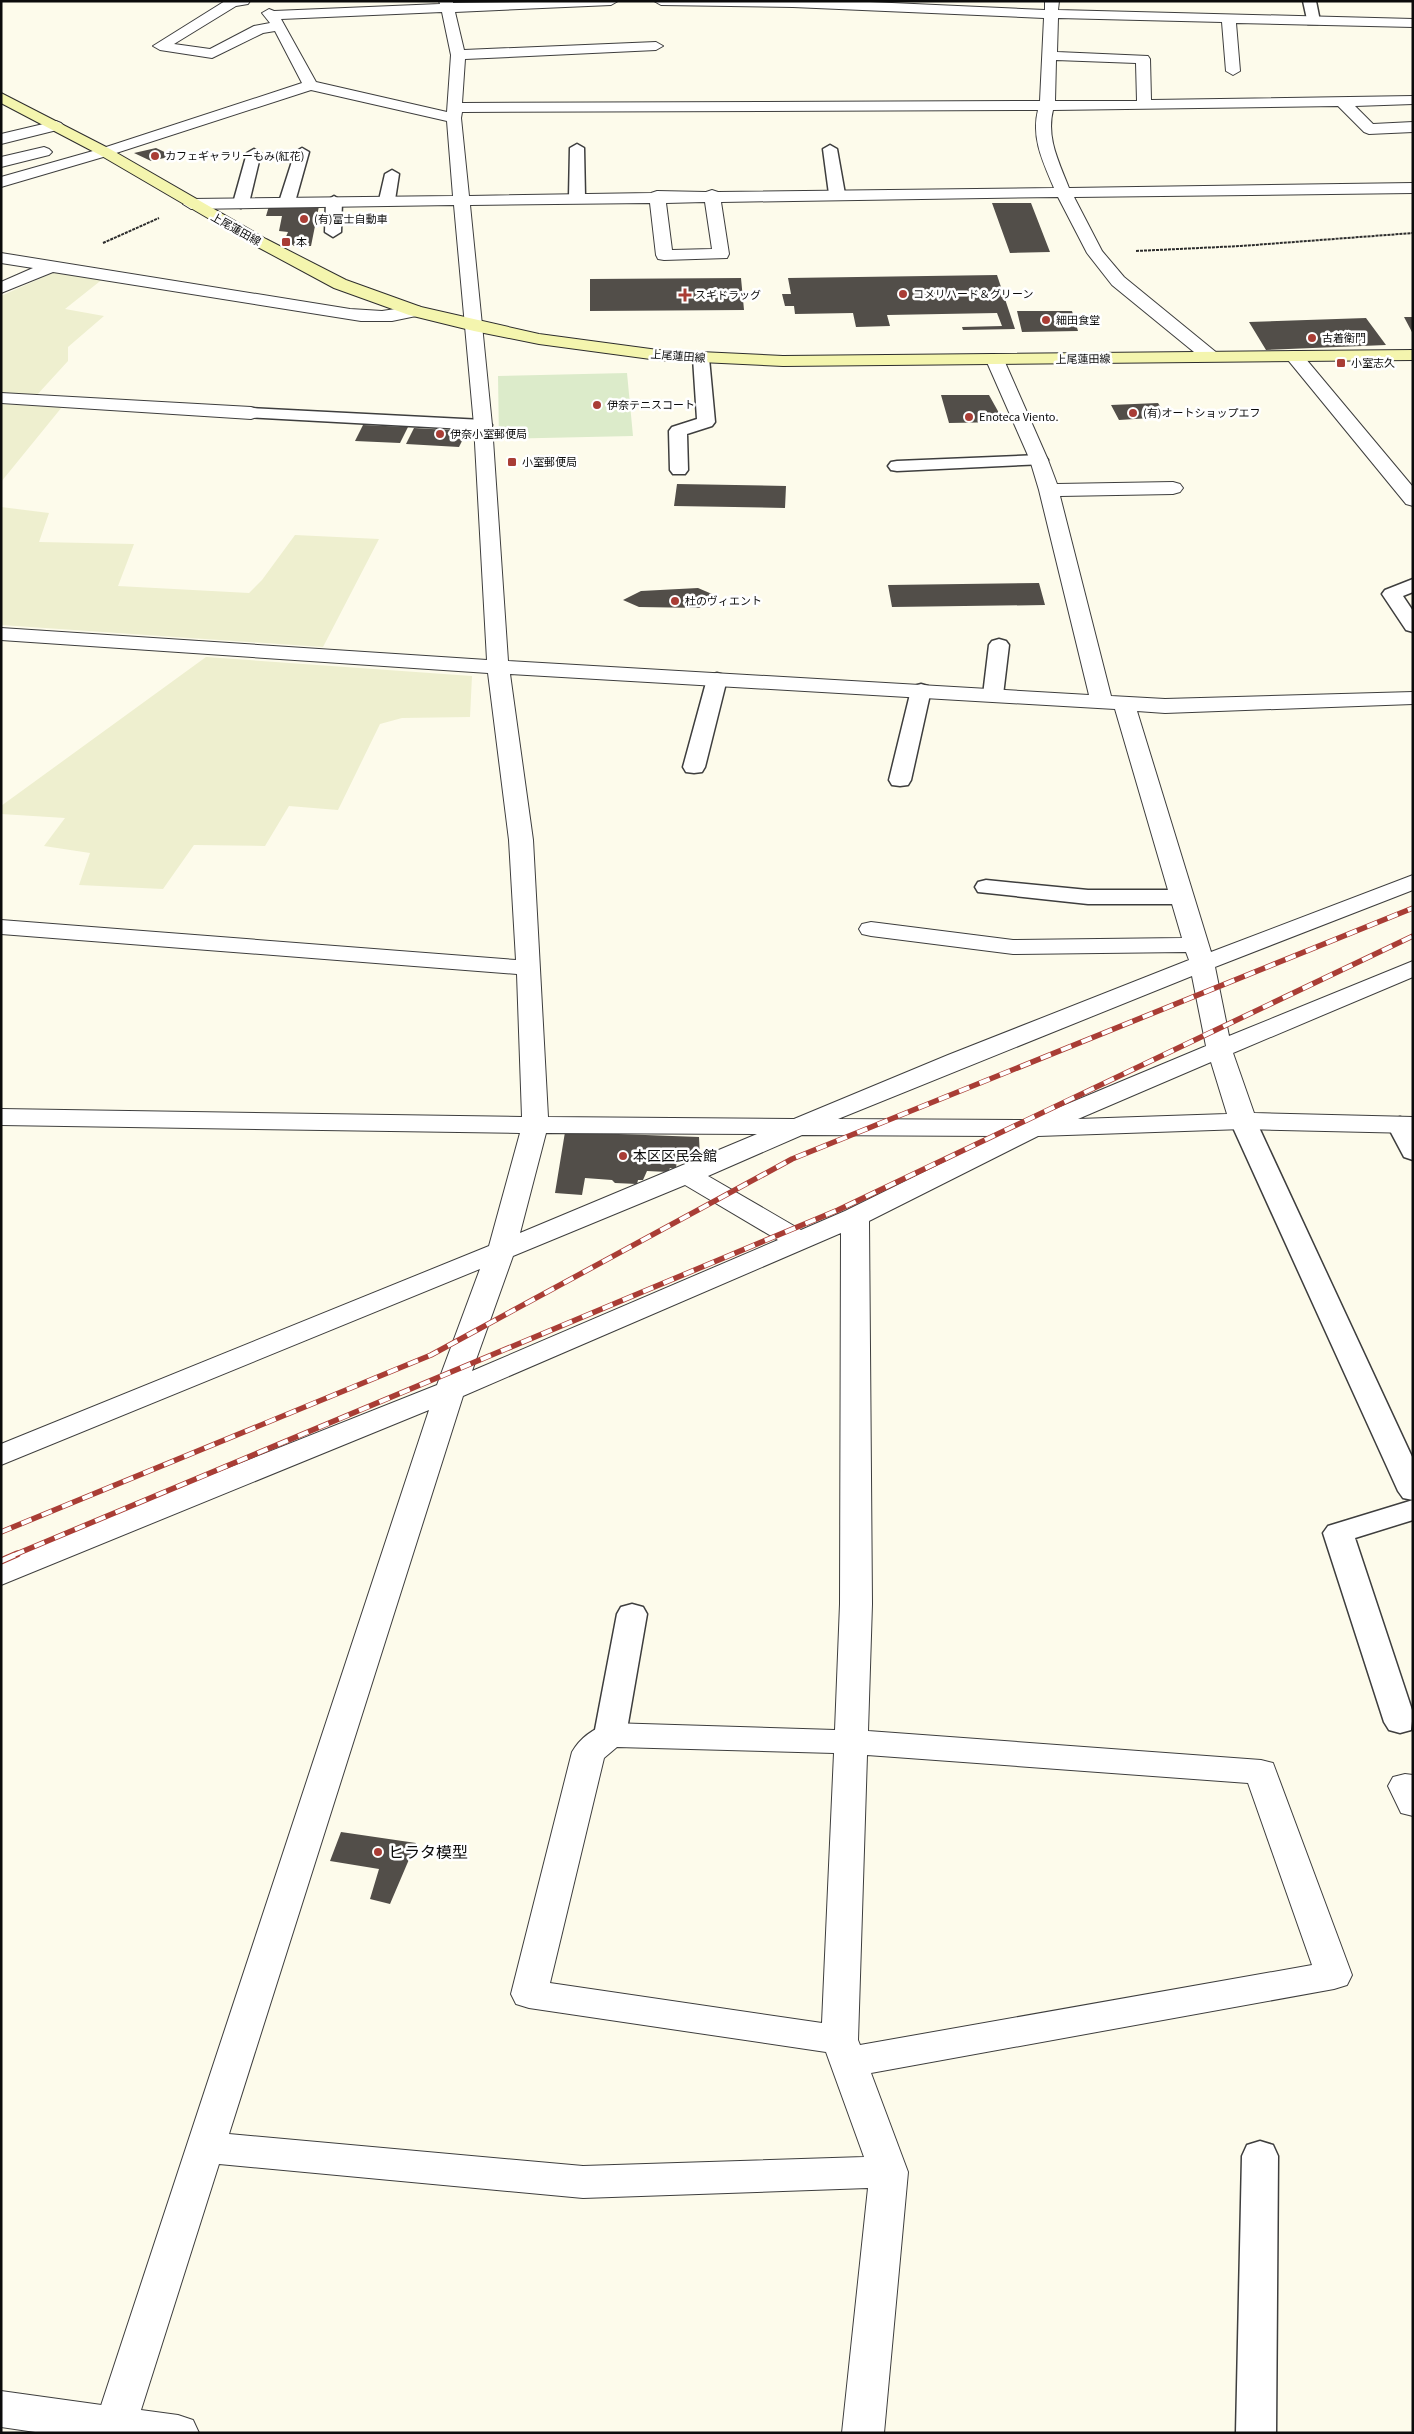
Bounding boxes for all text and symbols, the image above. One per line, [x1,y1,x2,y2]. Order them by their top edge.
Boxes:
place label: カフェギャラリーもみ(紅花) [165,147,304,163]
marker: カフェギャラリーもみ(紅花) [149,150,161,162]
street label: 上尾蓮田線 [209,208,264,248]
place label: (有)富士自動車 [314,210,387,226]
marker: (有)富士自動車 [298,213,310,225]
place label: 本 [296,233,307,249]
marker: 本 [280,236,292,248]
place label: コメリハード＆グリーン [913,285,1033,301]
place label: スギドラッグ [695,286,761,302]
marker: コメリハード＆グリーン [897,288,909,300]
marker: スギドラッグ [679,289,691,301]
place label: 細田食堂 [1056,311,1100,327]
marker: 細田食堂 [1040,314,1052,326]
place label: 古着衛門 [1322,329,1366,345]
marker: 古着衛門 [1306,332,1318,344]
street label: 上尾蓮田線 [650,345,706,365]
street label: 上尾蓮田線 [1055,350,1111,366]
place label: 小室志久 [1351,354,1395,370]
marker: 小室志久 [1335,357,1347,369]
place label: 伊奈テニスコート [607,396,695,412]
marker: 伊奈テニスコート [591,399,603,411]
place label: (有)オートショップエフ [1143,404,1260,420]
marker: (有)オートショップエフ [1127,407,1139,419]
place label: Enoteca Viento. [979,408,1058,424]
marker: Enoteca Viento. [963,411,975,423]
place label: 伊奈小室郵便局 [450,425,527,441]
marker: 伊奈小室郵便局 [434,428,446,440]
place label: 小室郵便局 [522,453,577,469]
marker: 小室郵便局 [506,456,518,468]
place label: 杜のヴィエント [685,592,762,608]
marker: 杜のヴィエント [669,595,681,607]
place label: 本区区民会館 [633,1145,717,1165]
marker: 本区区民会館 [617,1150,629,1162]
place label: ヒラタ模型 [388,1839,468,1863]
marker: ヒラタ模型 [372,1846,384,1858]

